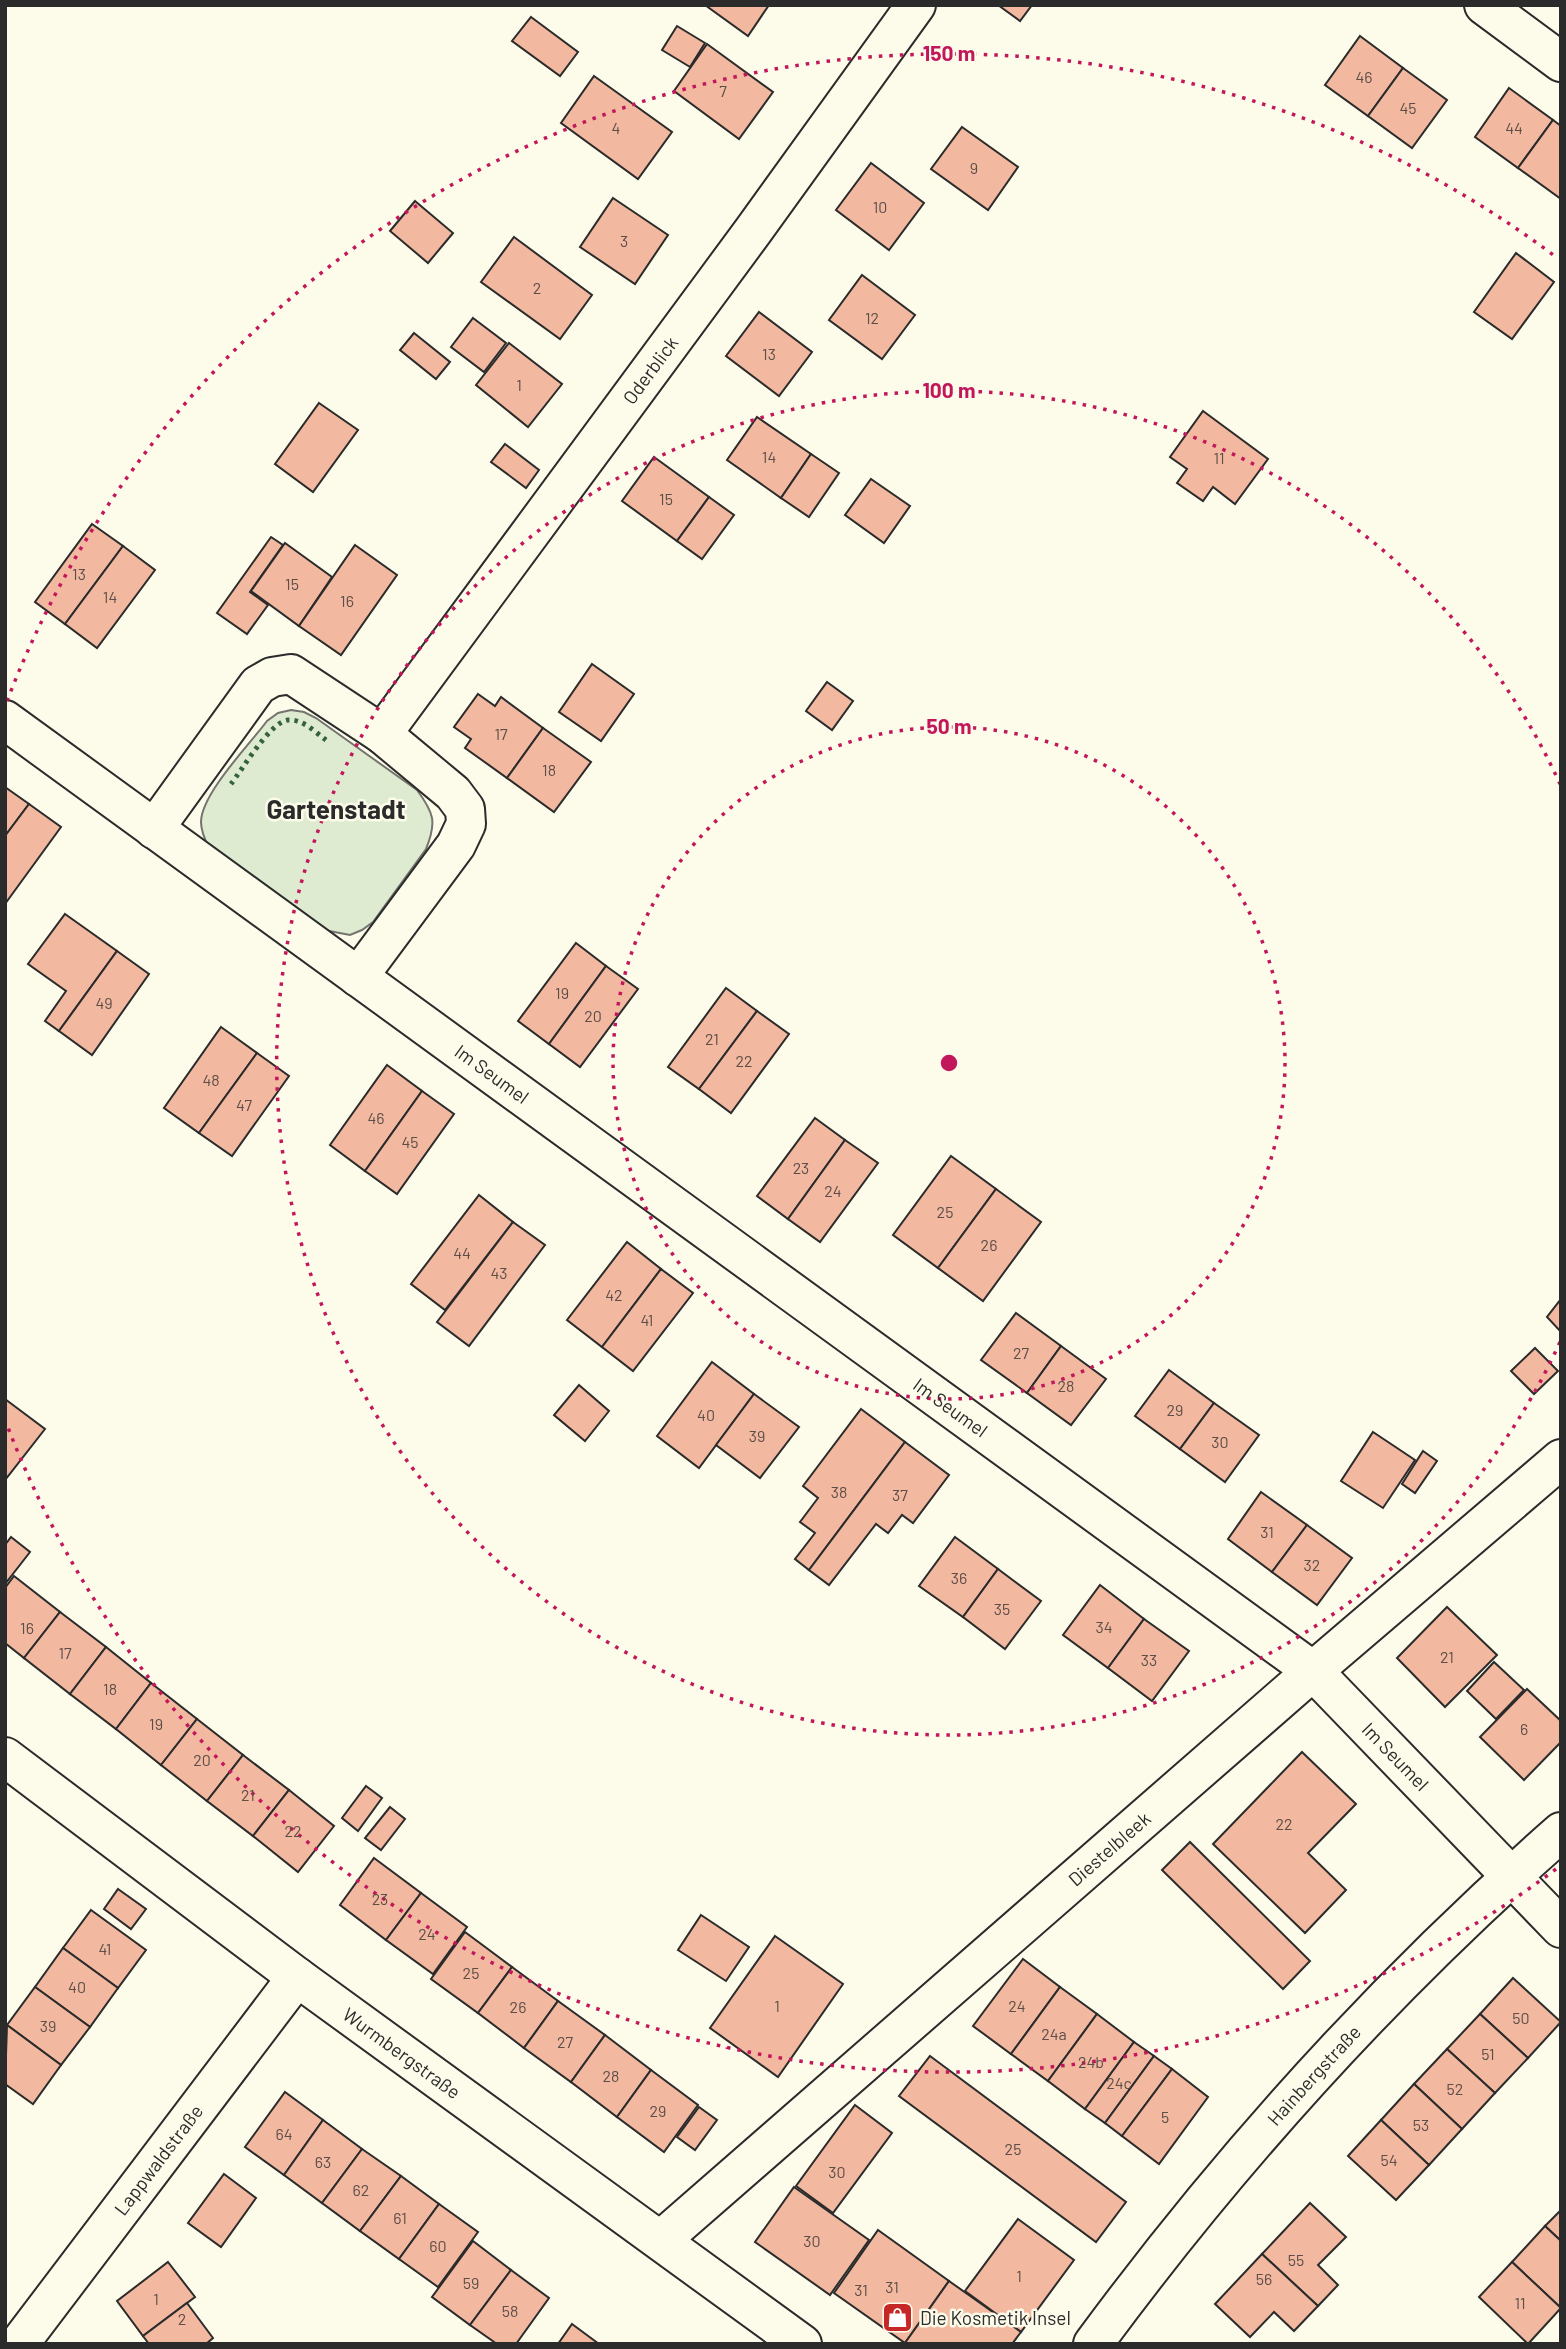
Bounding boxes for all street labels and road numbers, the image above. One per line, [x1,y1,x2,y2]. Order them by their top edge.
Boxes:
street label: Oderblick [617,332,682,408]
street label: Im Seumel [451,1039,534,1108]
street label: Im Seumel [909,1372,992,1442]
street label: Im Seumel [1358,1717,1434,1795]
street label: Diestelbleek [1063,1806,1155,1890]
street label: Wurmbergstraße [339,2002,465,2103]
street label: Hainbergstraße [1262,2020,1365,2130]
street label: Lappwaldstraße [109,2100,207,2219]

